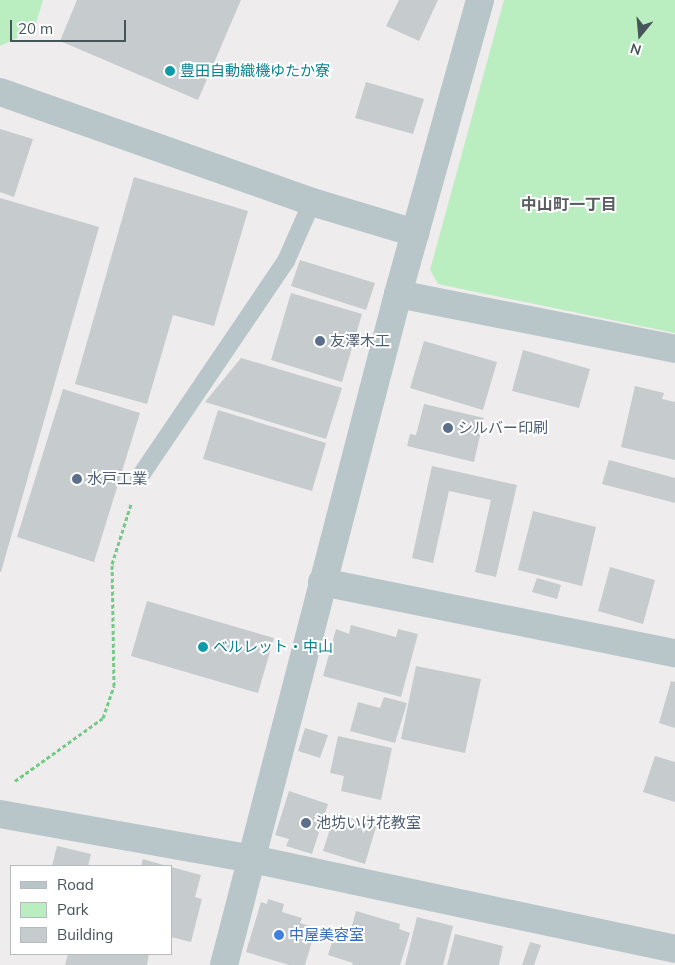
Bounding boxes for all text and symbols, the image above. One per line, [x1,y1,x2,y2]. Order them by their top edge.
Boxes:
scale bar [12,10,129,42]
north arrow [615,10,665,60]
text: 20 m [18,19,53,38]
text: N [628,39,643,59]
place label: 豊田自動織機ゆたか寮 [180,62,330,80]
marker: 豊田自動織機ゆたか寮 [164,65,176,77]
district label: 中山町一丁目 [521,194,617,214]
place label: 友澤木工 [330,332,390,350]
marker: 友澤木工 [314,335,326,347]
place label: シルバー印刷 [458,419,548,437]
marker: シルバー印刷 [442,422,454,434]
place label: 水戸工業 [87,470,147,488]
marker: 水戸工業 [71,473,83,485]
place label: ベルレット・中山 [213,638,333,656]
marker: ベルレット・中山 [197,641,209,653]
place label: 池坊いけ花教室 [316,814,421,832]
marker: 池坊いけ花教室 [300,817,312,829]
legend [10,865,172,955]
text: Road [57,875,94,894]
text: Park [57,900,89,919]
text: Building [57,925,113,944]
place label: 中屋美容室 [289,926,364,944]
marker: 中屋美容室 [273,929,285,941]

